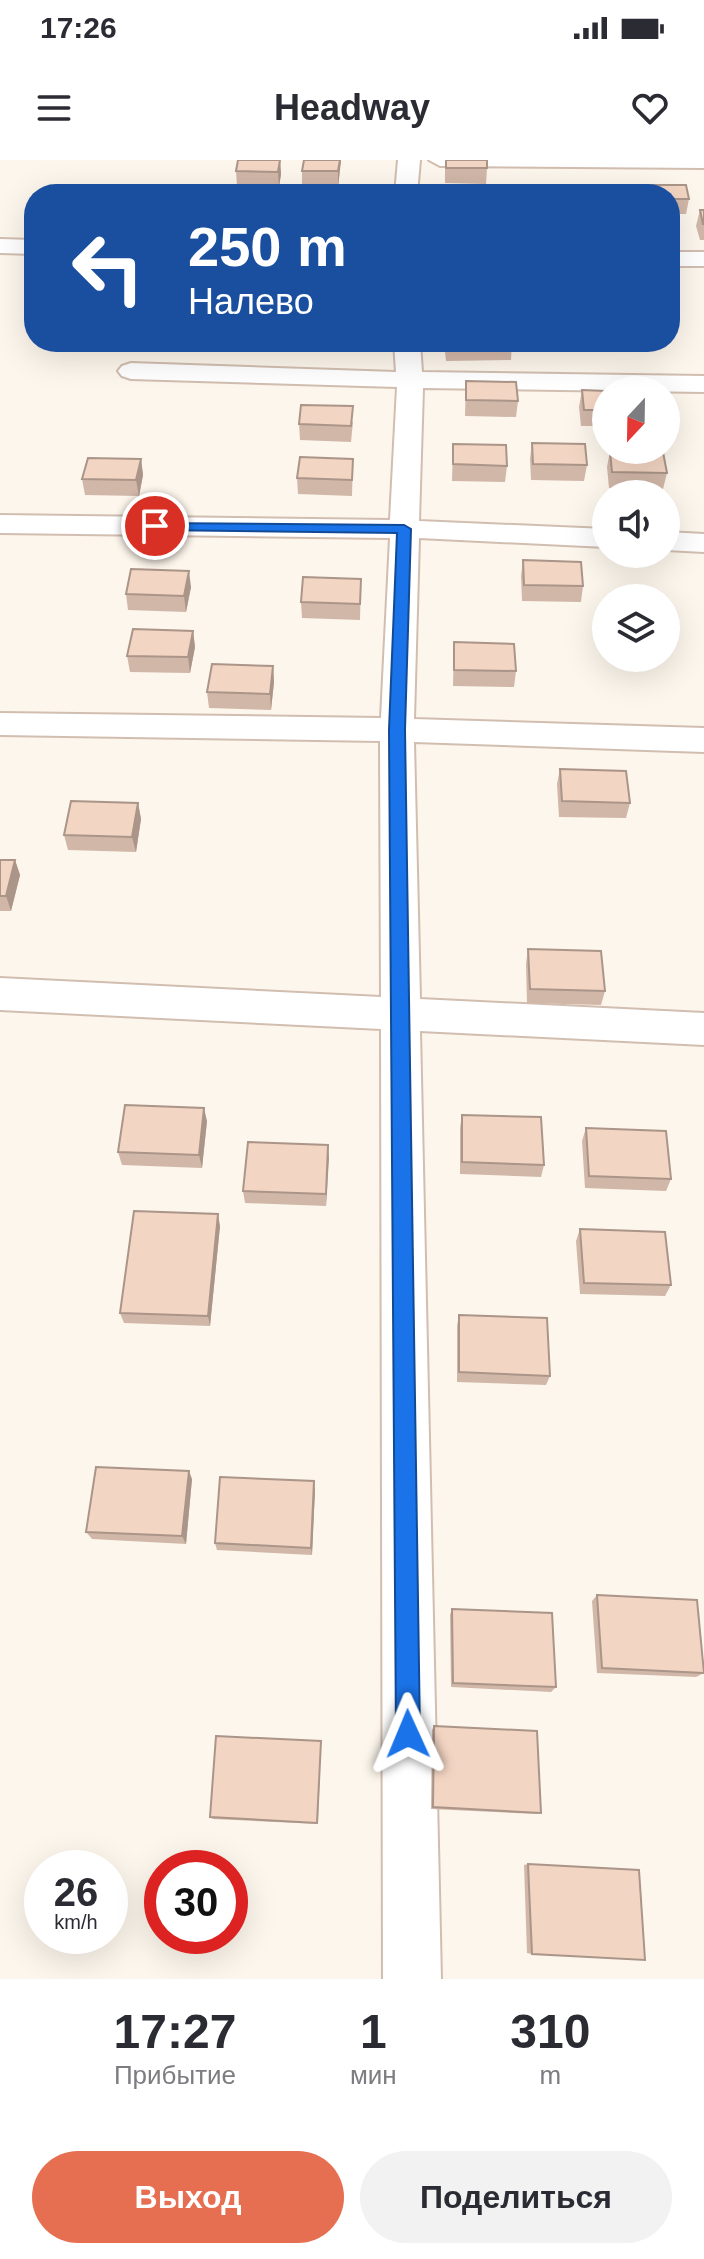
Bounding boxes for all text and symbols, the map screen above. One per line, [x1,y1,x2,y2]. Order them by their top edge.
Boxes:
text: 17:26 [40,11,117,44]
icon: menu [32,86,76,130]
icon: heart [628,86,672,130]
text: Headway [274,87,430,128]
text: 250 m [188,215,347,278]
icon: left [56,216,160,320]
text: Налево [188,281,314,322]
north arrow [592,376,680,464]
map controls [592,376,680,672]
button: sound [592,480,680,568]
pin [121,492,189,560]
icon: arrive [133,504,177,548]
button: layers [592,584,680,672]
position arrow [366,1692,450,1776]
speed limit sign: 30 [144,1850,248,1954]
text: 26 [54,1870,98,1914]
text: km/h [54,1911,98,1933]
text: 17:27 [114,2005,236,2058]
text: 1 [360,2005,387,2058]
text: 310 [510,2005,590,2058]
text: Прибытие [114,2060,236,2090]
text: мин [350,2060,397,2090]
text: m [540,2060,561,2090]
button: Выход [32,2151,344,2243]
button: Поделиться [360,2151,672,2243]

